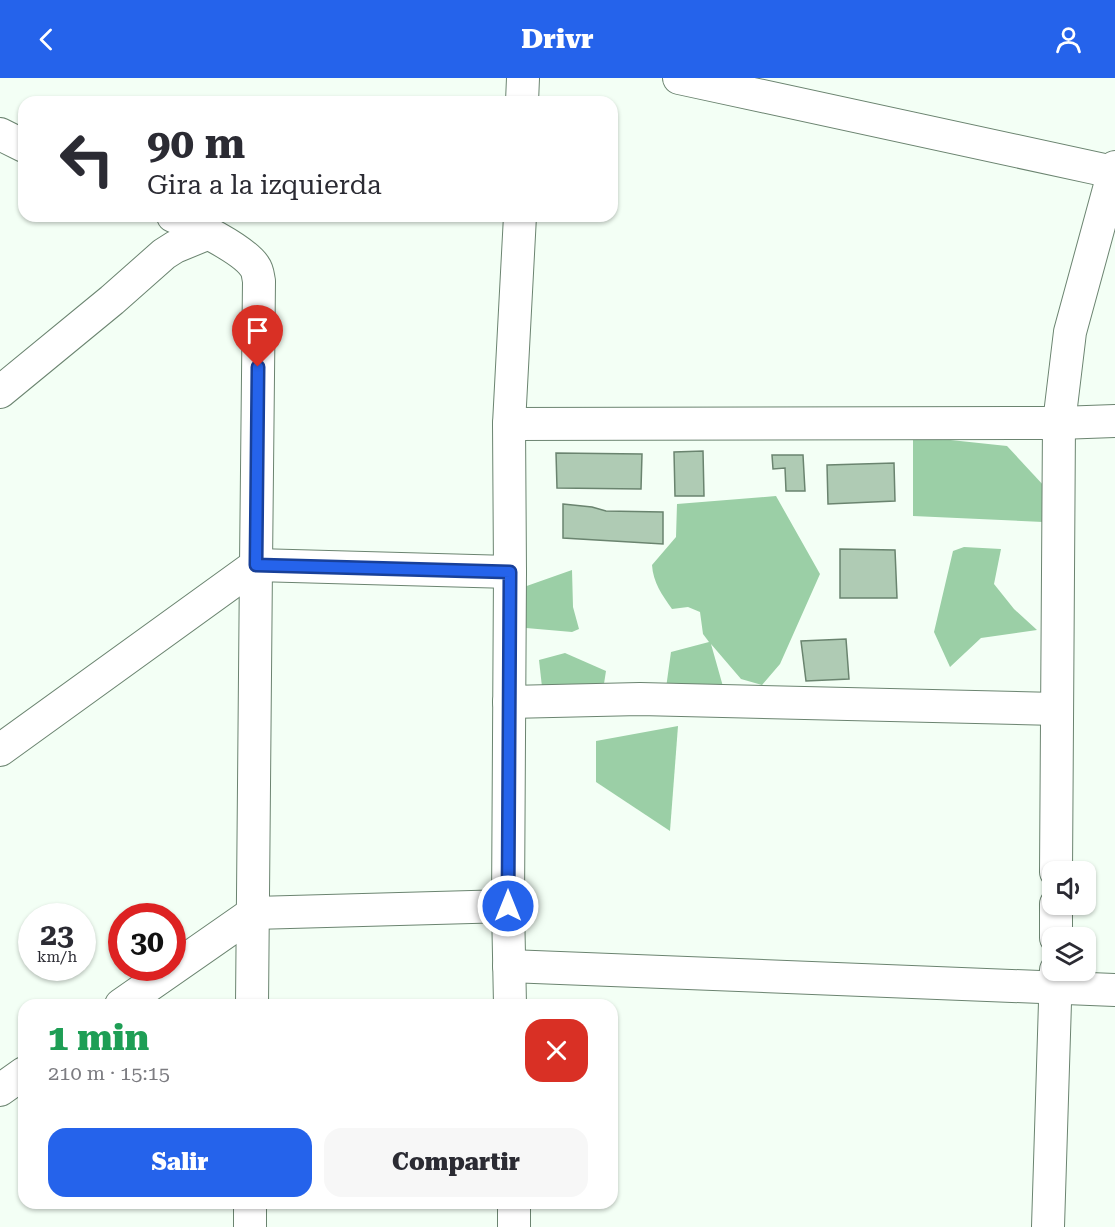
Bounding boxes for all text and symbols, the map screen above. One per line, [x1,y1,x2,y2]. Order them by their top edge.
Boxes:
icon: back [30,23,63,56]
text: Drivr [521,23,594,55]
icon: person [1052,23,1085,56]
text: 90 m [147,119,245,168]
icon: left [48,120,126,198]
text: Gira a la izquierda [147,169,382,201]
pin [232,305,283,367]
icon: arrive [241,314,274,347]
map controls [1042,861,1096,981]
button: sound [1042,861,1096,915]
position arrow [476,874,540,938]
speed limit sign: 30 [108,903,186,981]
text: 23 [40,917,74,952]
button: layers [1042,927,1096,981]
text: km/h [37,948,77,966]
text: 1 min [48,1017,149,1059]
button: close [525,1019,588,1082]
text: 210 m · 15:15 [48,1061,170,1085]
button: Salir [48,1128,312,1197]
button: Compartir [324,1128,588,1197]

